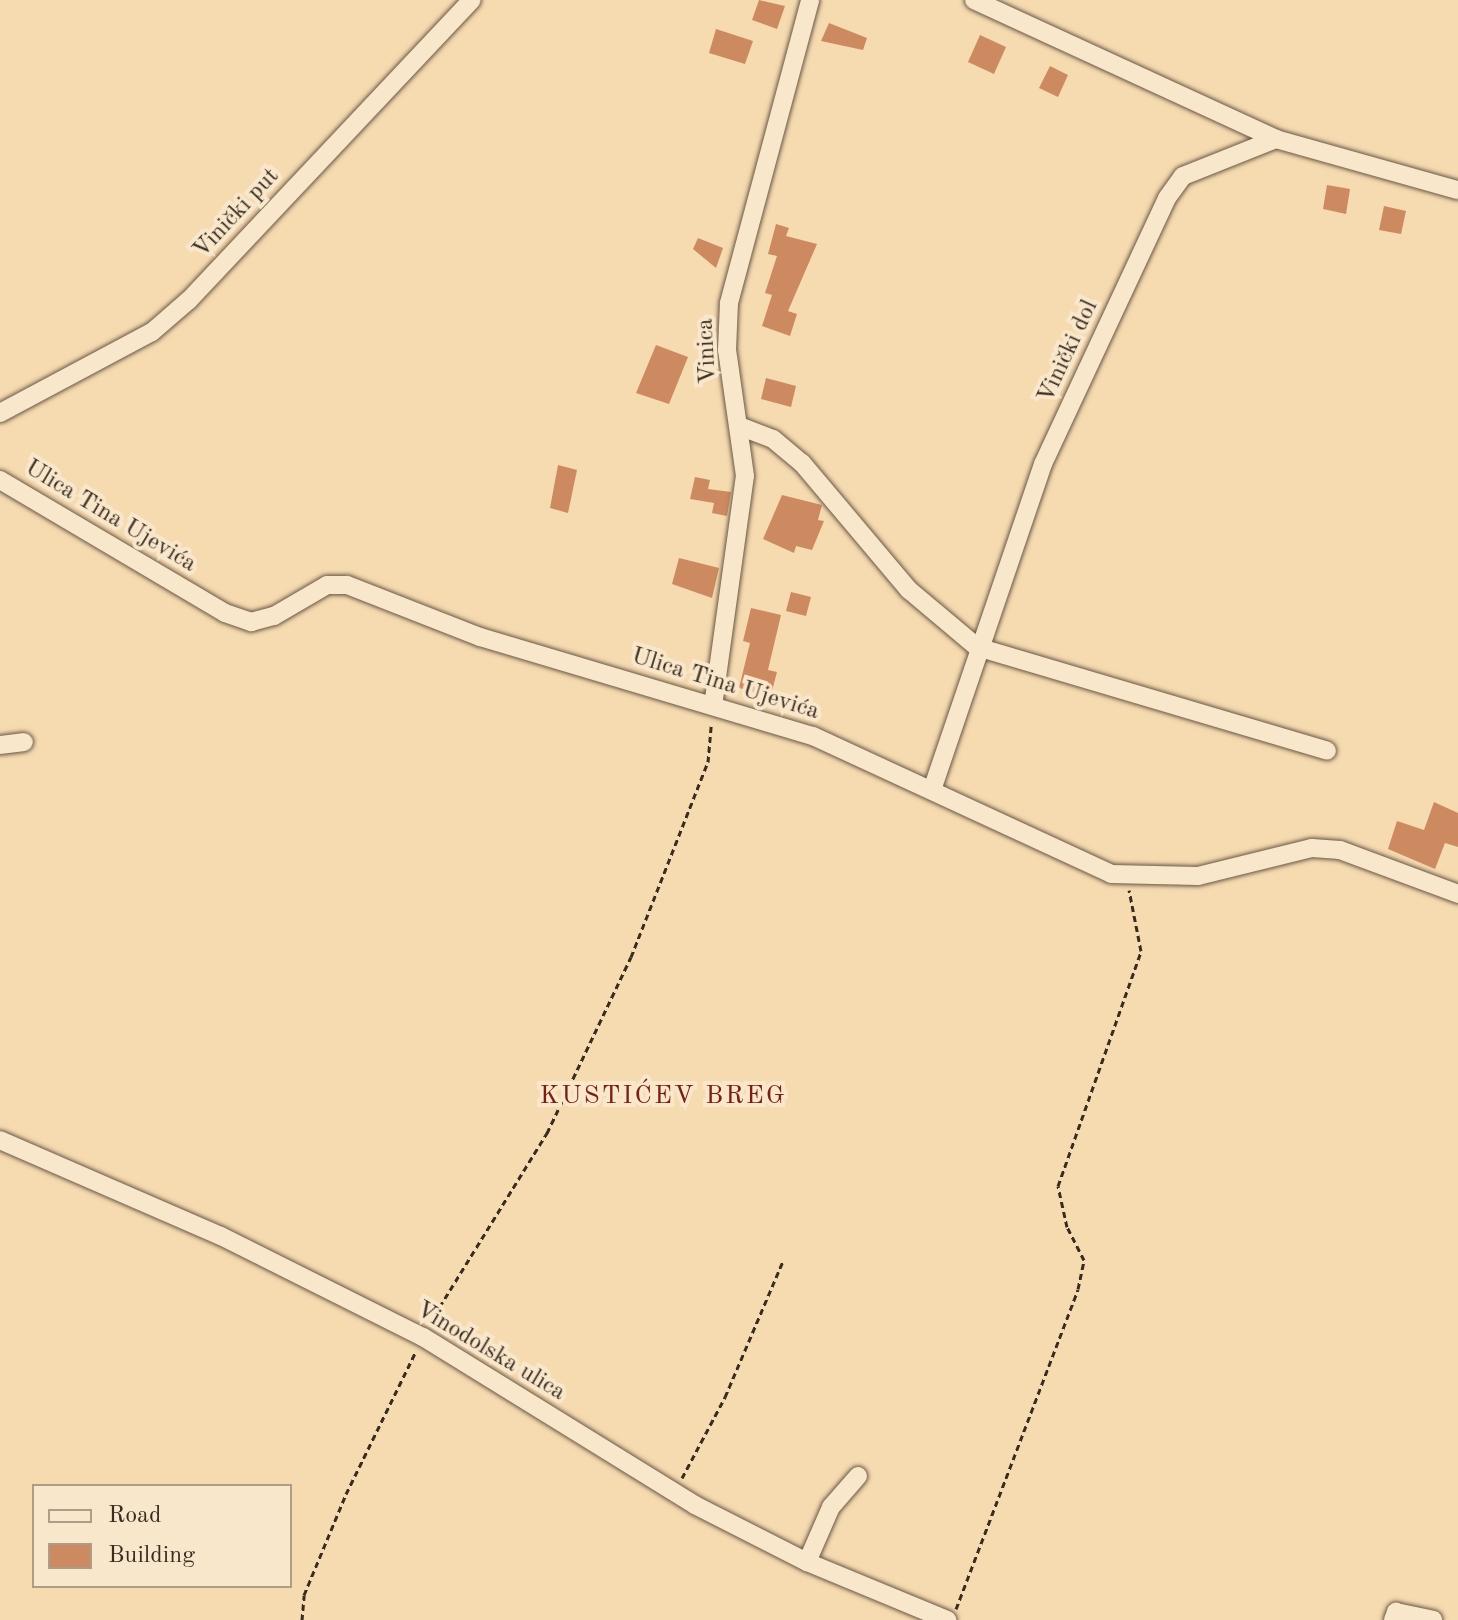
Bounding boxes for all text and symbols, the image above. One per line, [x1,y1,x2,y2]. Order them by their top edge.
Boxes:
street label: Vinički put [188,163,286,265]
street label: Vinički dol [1033,296,1105,408]
street label: Vinica [692,317,724,385]
street label: Ulica Tina Ujevića [19,454,201,580]
street label: Ulica Tina Ujevića [628,643,822,727]
district label: KUSTIĆEV BREG [540,1081,786,1113]
street label: Vinodolska ulica [410,1296,570,1408]
legend [32,1484,292,1588]
text: Road [108,1504,161,1528]
text: Building [108,1544,195,1568]

